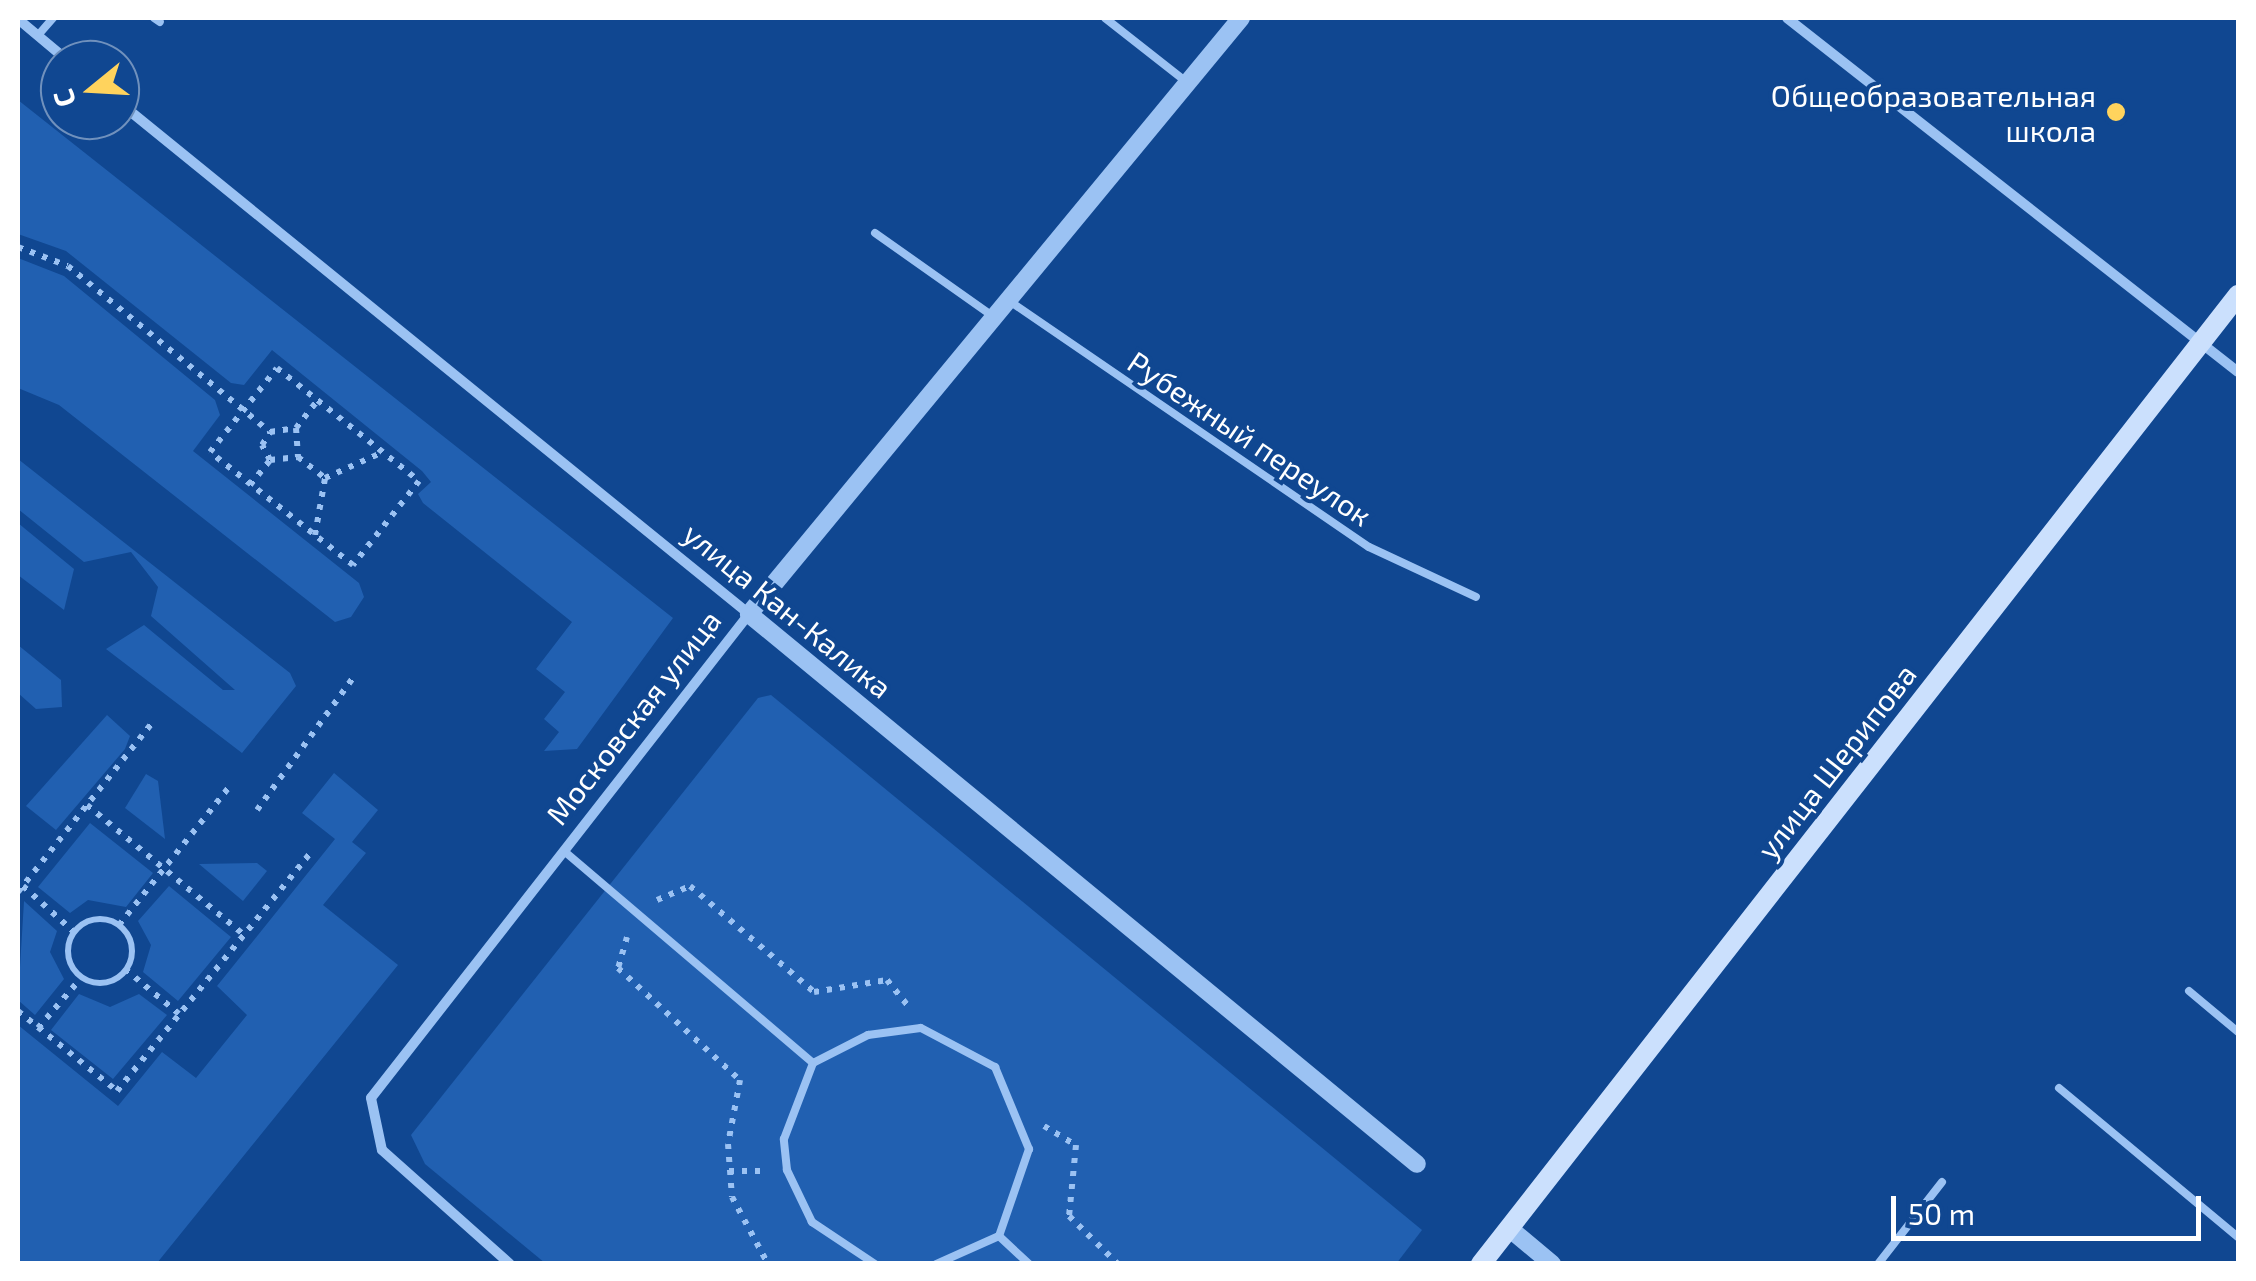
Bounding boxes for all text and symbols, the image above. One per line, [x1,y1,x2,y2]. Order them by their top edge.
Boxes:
north arrow [40,40,140,140]
place label: Общеобразовательная школа [1771,77,2096,148]
text: С [45,86,82,112]
marker: Общеобразовательная школа [2105,101,2127,123]
street label: Рубежный переулок [1121,343,1379,533]
street label: улица Кан-Калика [677,515,899,705]
street label: Московская улица [538,603,728,831]
street label: улица Шерипова [1749,656,1923,866]
scale bar [1896,1176,2206,1238]
text: 50 m [1908,1195,1975,1231]

